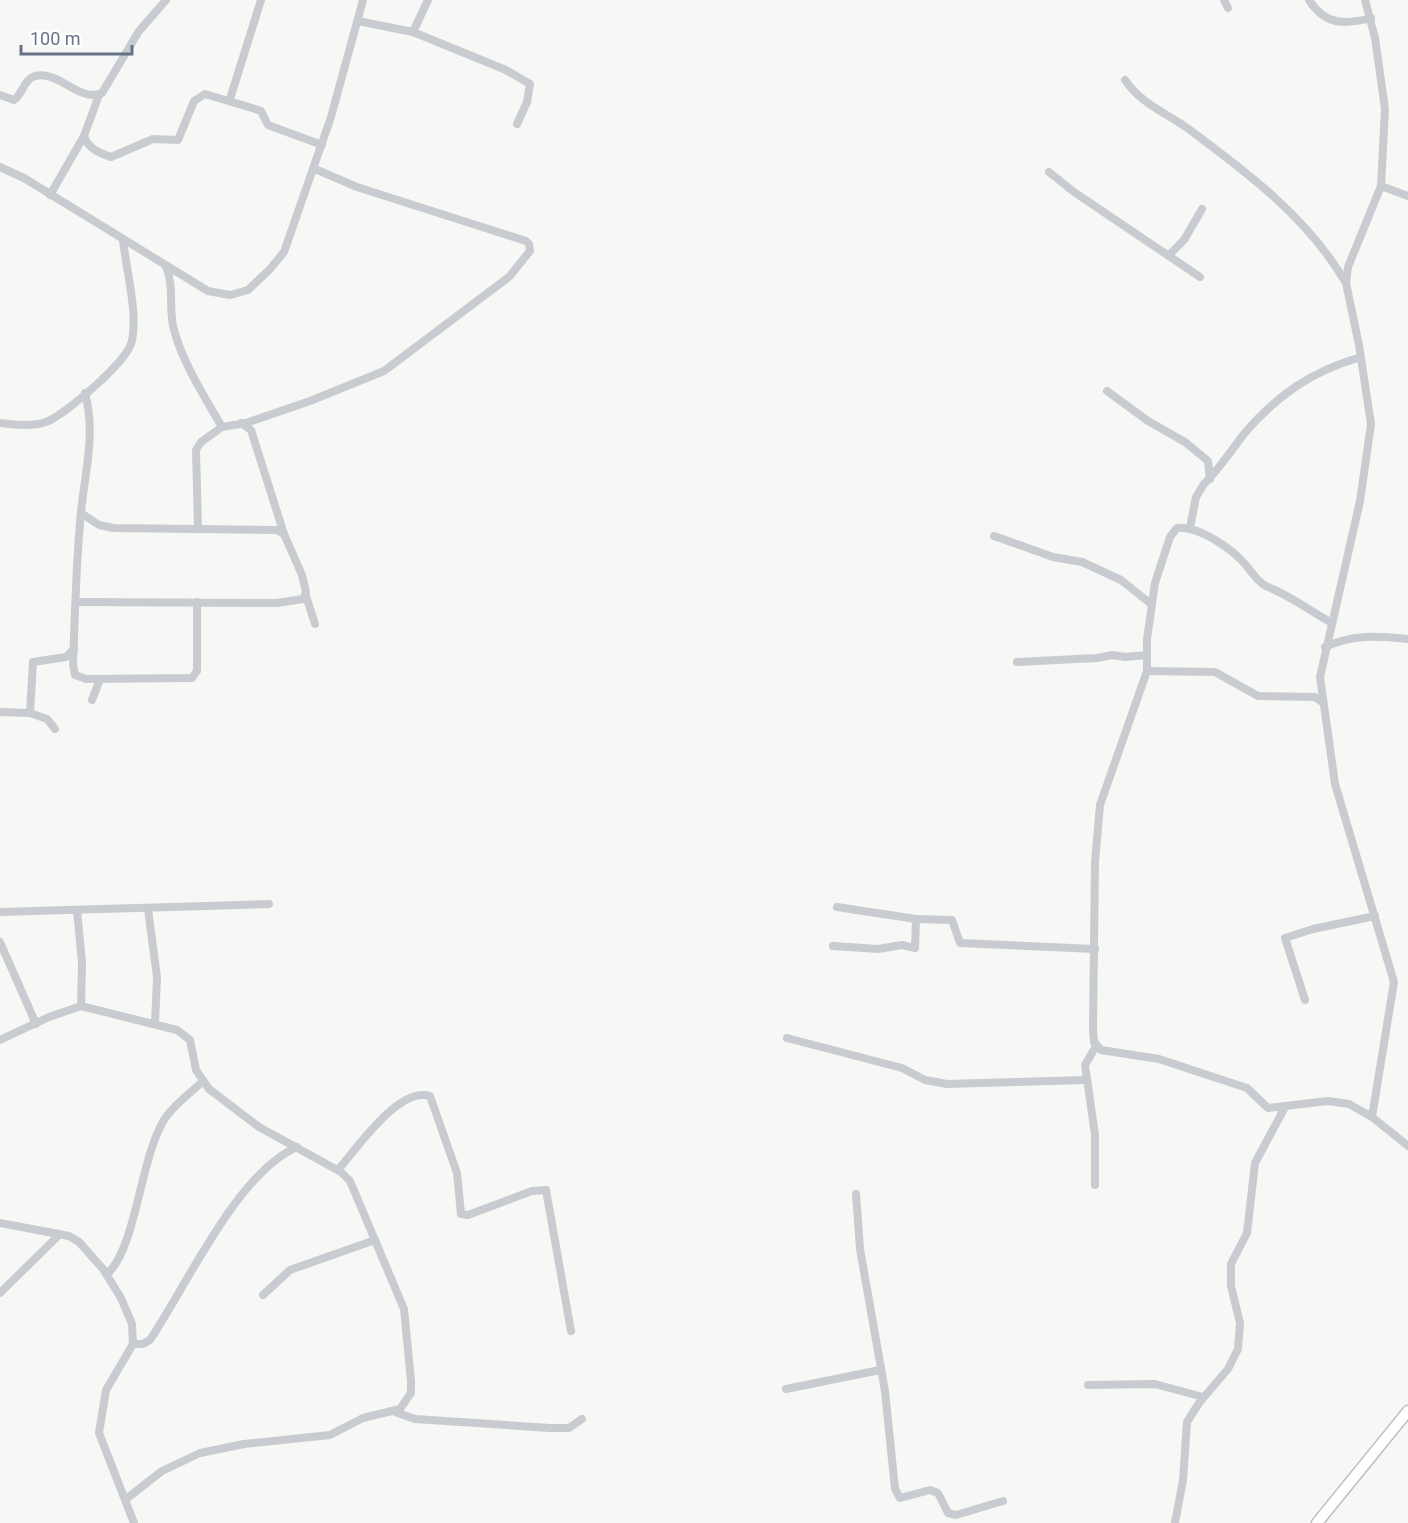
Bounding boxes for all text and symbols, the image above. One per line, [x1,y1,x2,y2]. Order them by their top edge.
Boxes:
scale bar [21,18,132,56]
text: 100 m [30,28,81,49]

